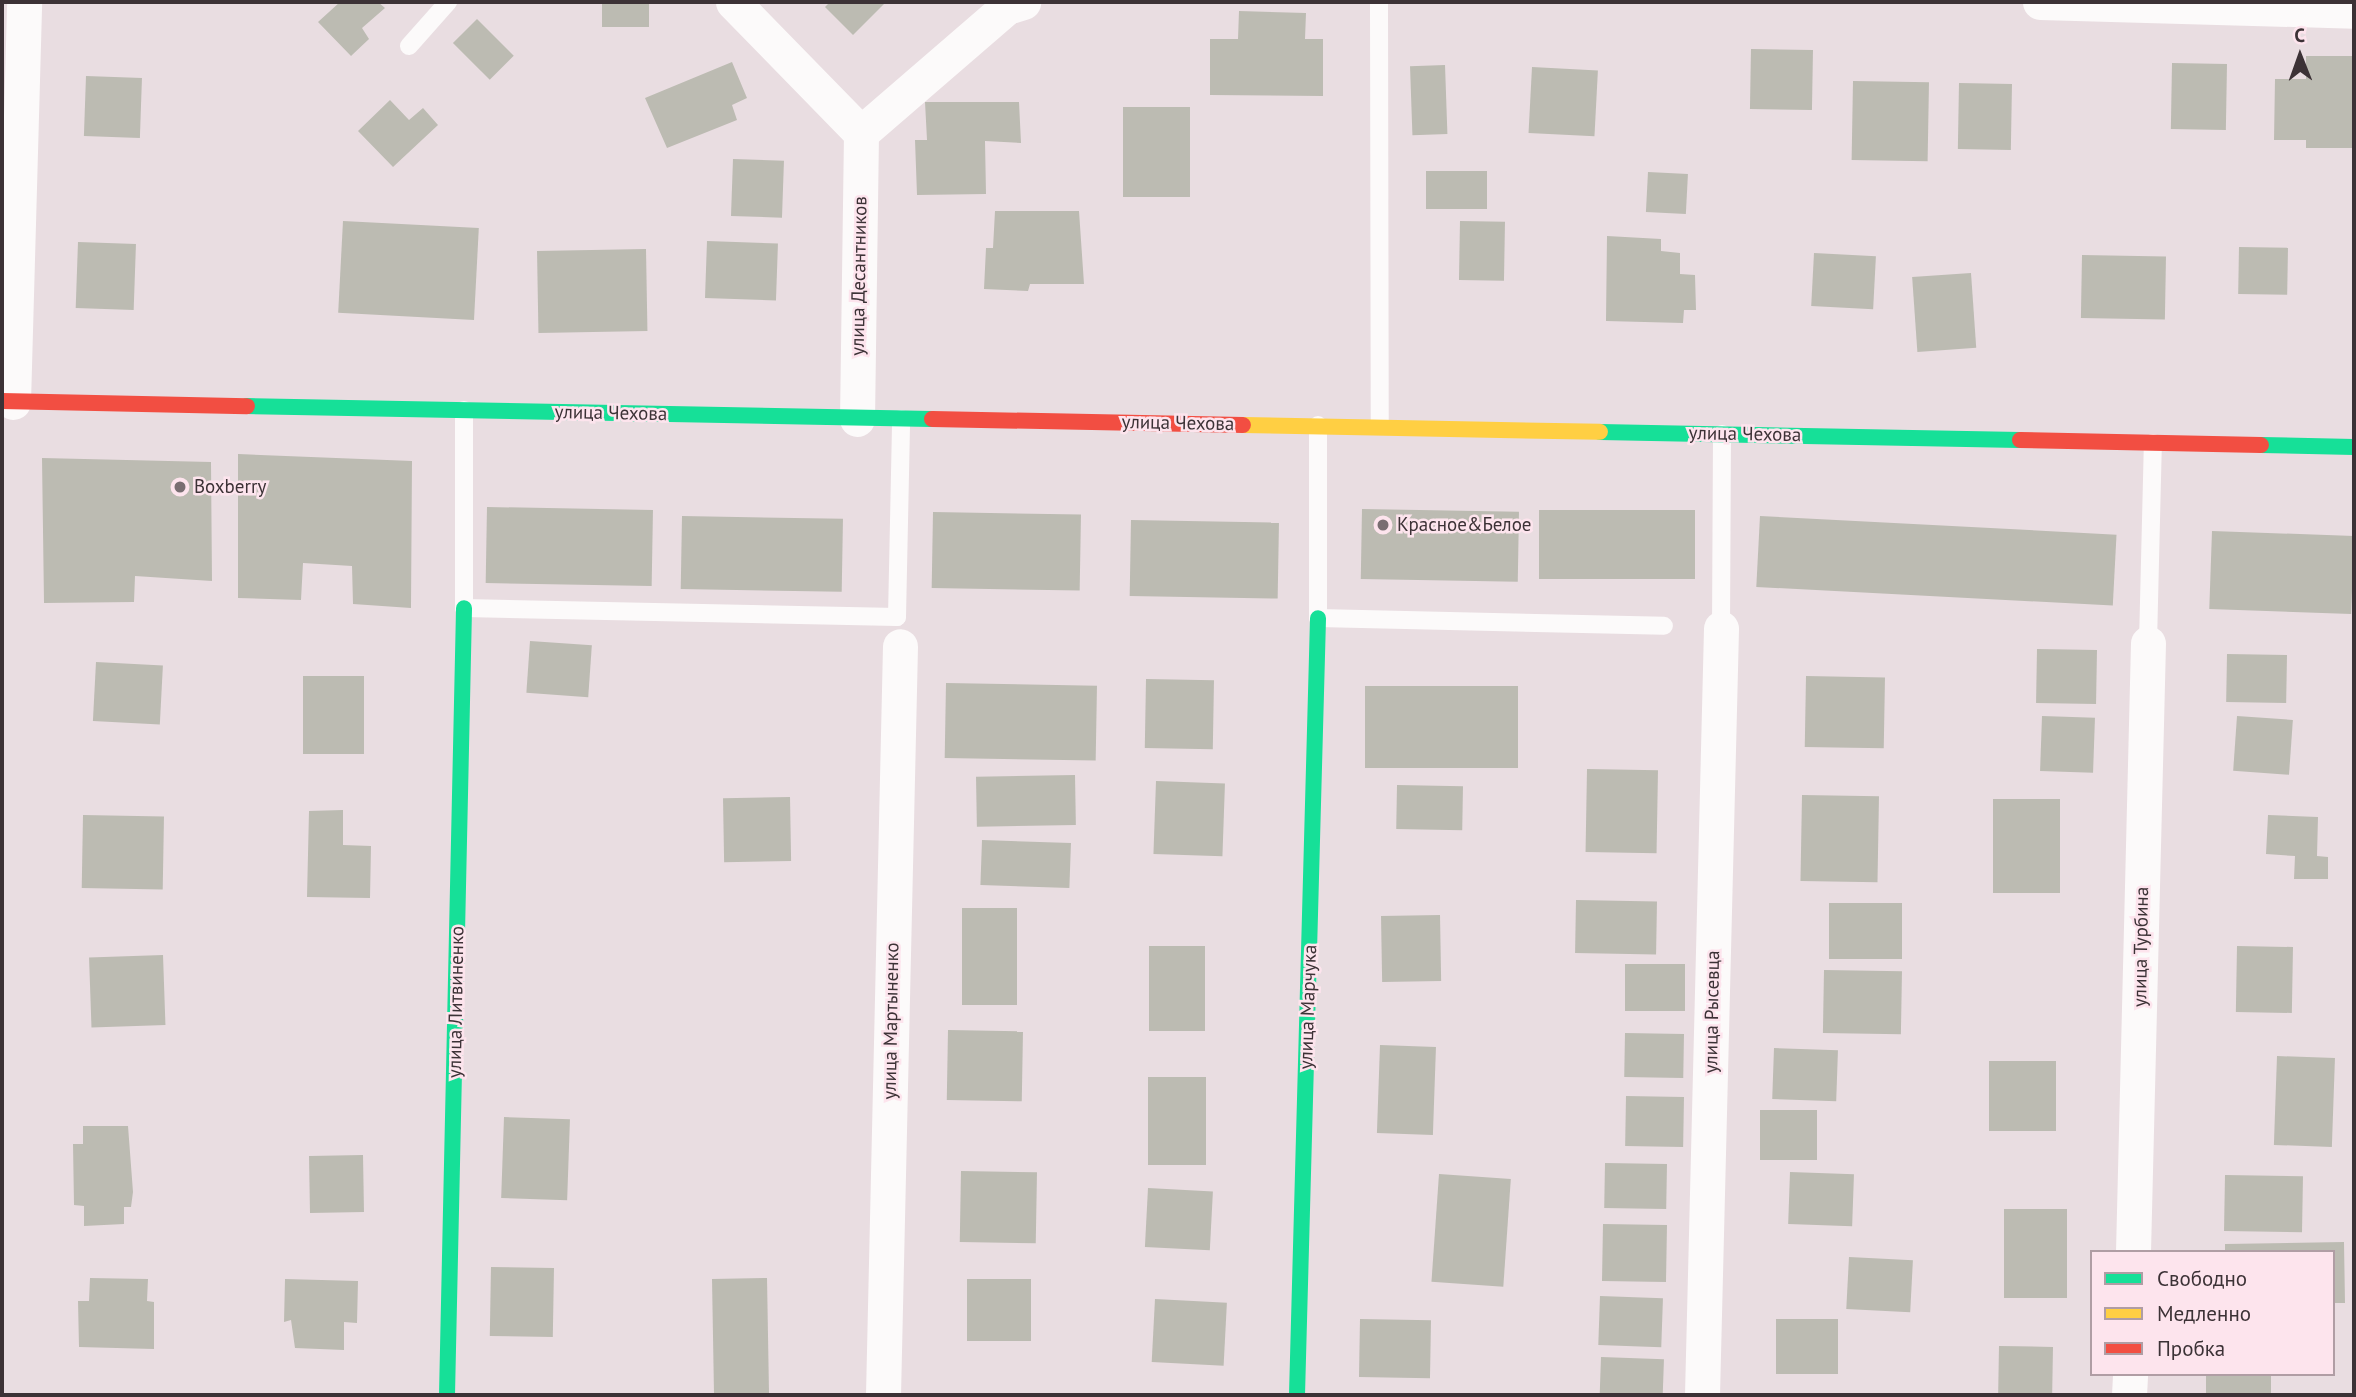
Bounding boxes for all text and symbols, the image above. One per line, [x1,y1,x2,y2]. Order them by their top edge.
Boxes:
north arrow [2265,21,2335,91]
text: С [2294,23,2305,47]
street label: улица Десантников [846,196,872,356]
street label: улица Чехова [555,401,667,425]
street label: улица Чехова [1122,411,1234,435]
street label: улица Чехова [1689,422,1801,446]
place label: Boxberry [194,476,266,498]
marker: Boxberry [172,479,188,495]
place label: Красное&Белое [1397,514,1532,536]
marker: Красное&Белое [1375,517,1391,533]
street label: улица Турбина [2129,886,2153,1008]
street label: улица Литвиненко [443,926,469,1078]
street label: улица Мартыненко [878,942,904,1100]
street label: улица Марчука [1294,944,1322,1070]
street label: улица Рысевца [1700,950,1724,1074]
legend [2090,1250,2335,1376]
text: Свободно [2157,1265,2247,1292]
text: Медленно [2157,1300,2251,1327]
text: Пробка [2157,1335,2225,1362]

